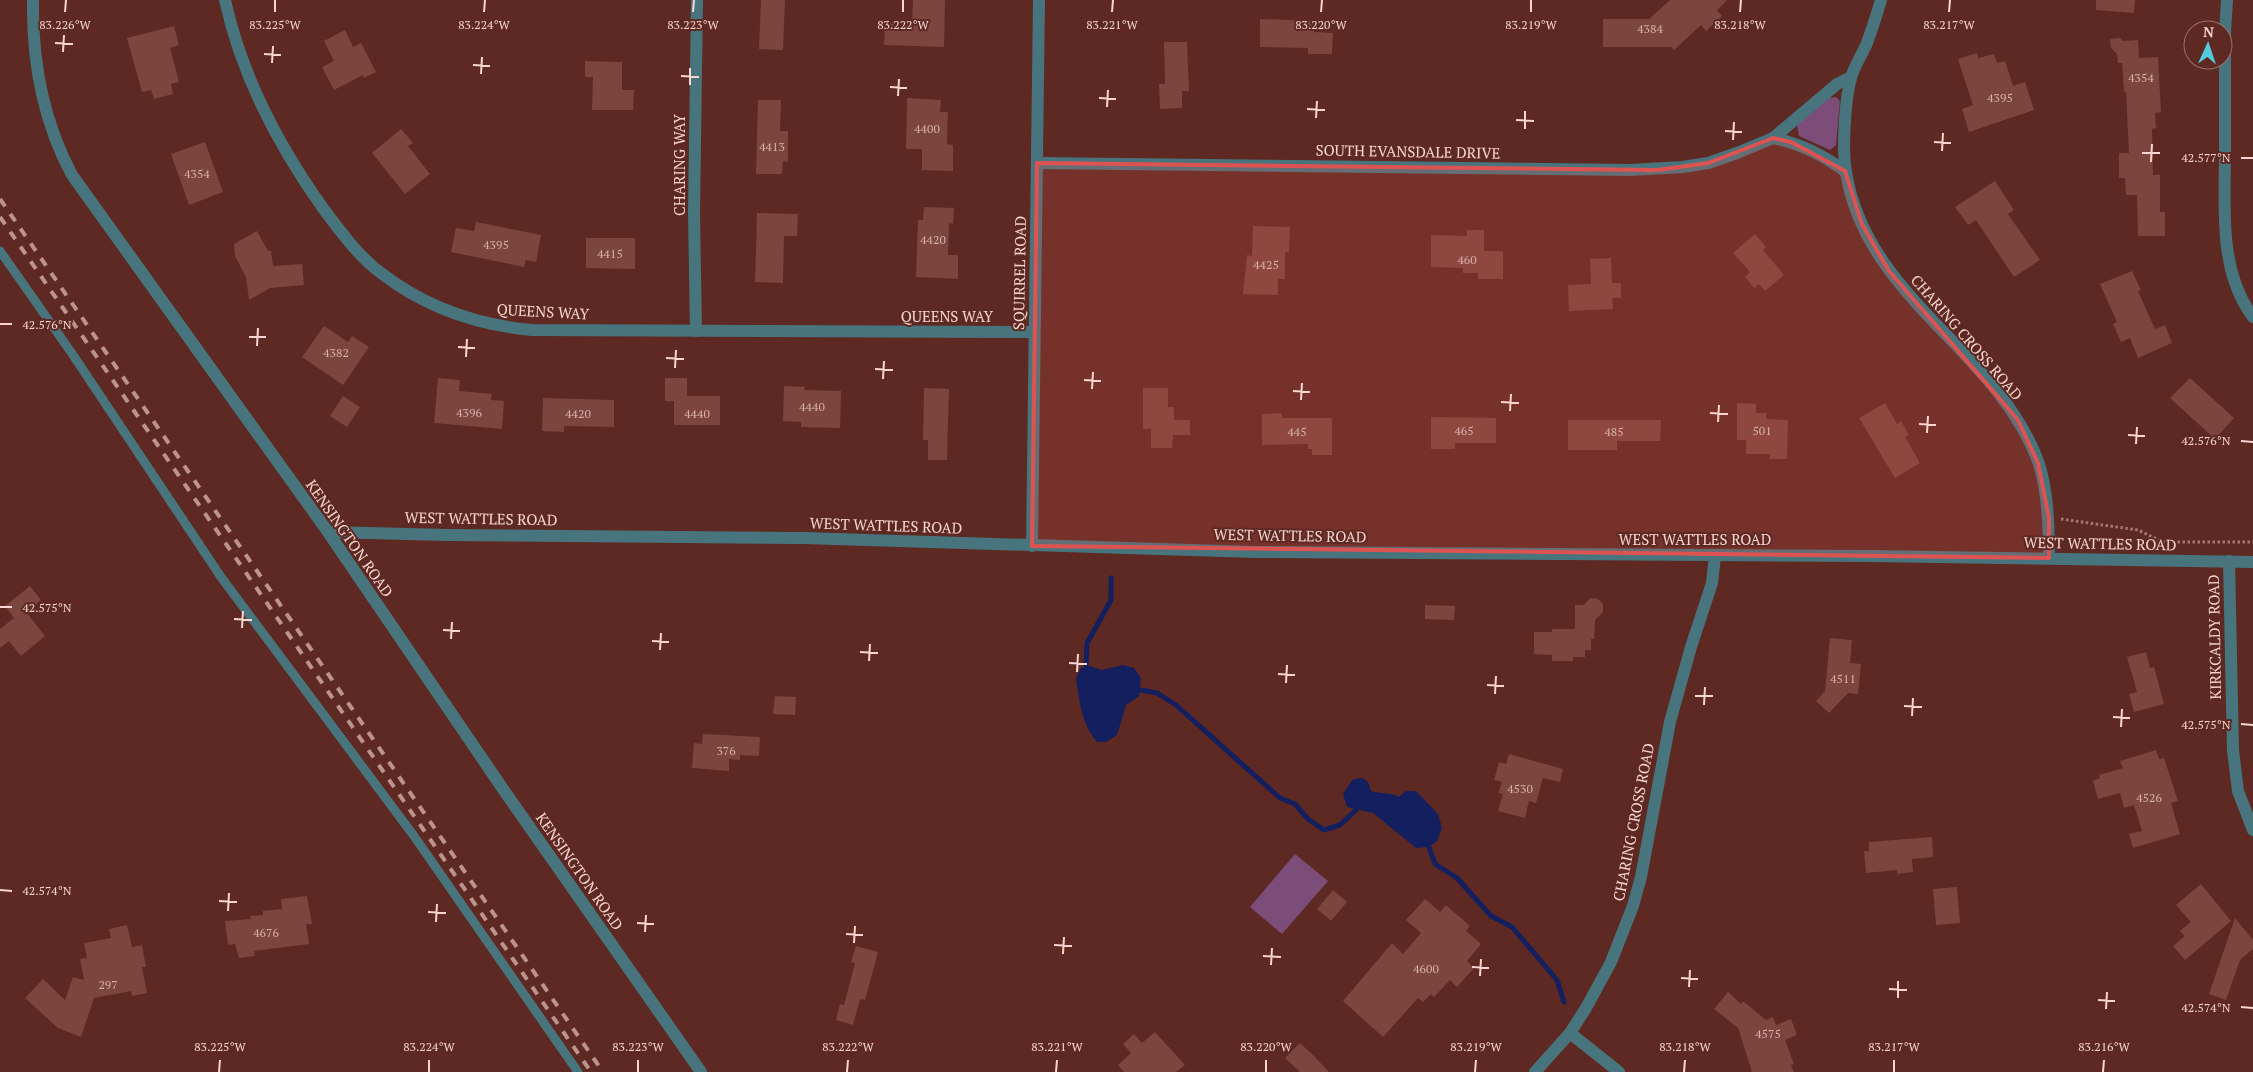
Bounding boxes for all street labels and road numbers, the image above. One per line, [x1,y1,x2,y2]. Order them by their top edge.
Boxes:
street label: CHARING WAY [669,114,689,216]
street label: SOUTH EVANSDALE DRIVE [1315,139,1501,163]
street label: SQUIRREL ROAD [1008,216,1030,330]
street label: CHARING CROSS ROAD [1907,270,2027,404]
street label: QUEENS WAY [496,299,590,323]
street label: QUEENS WAY [901,306,994,326]
street label: KENSINGTON ROAD [302,475,398,601]
street label: WEST WATTLES ROAD [404,507,558,529]
street label: WEST WATTLES ROAD [809,512,963,538]
street label: WEST WATTLES ROAD [1213,524,1367,546]
street label: WEST WATTLES ROAD [1619,529,1771,549]
street label: WEST WATTLES ROAD [2023,532,2177,554]
street label: KIRKCALDY ROAD [2203,574,2225,700]
street label: CHARING CROSS ROAD [1608,741,1658,903]
street label: KENSINGTON ROAD [532,808,628,934]

